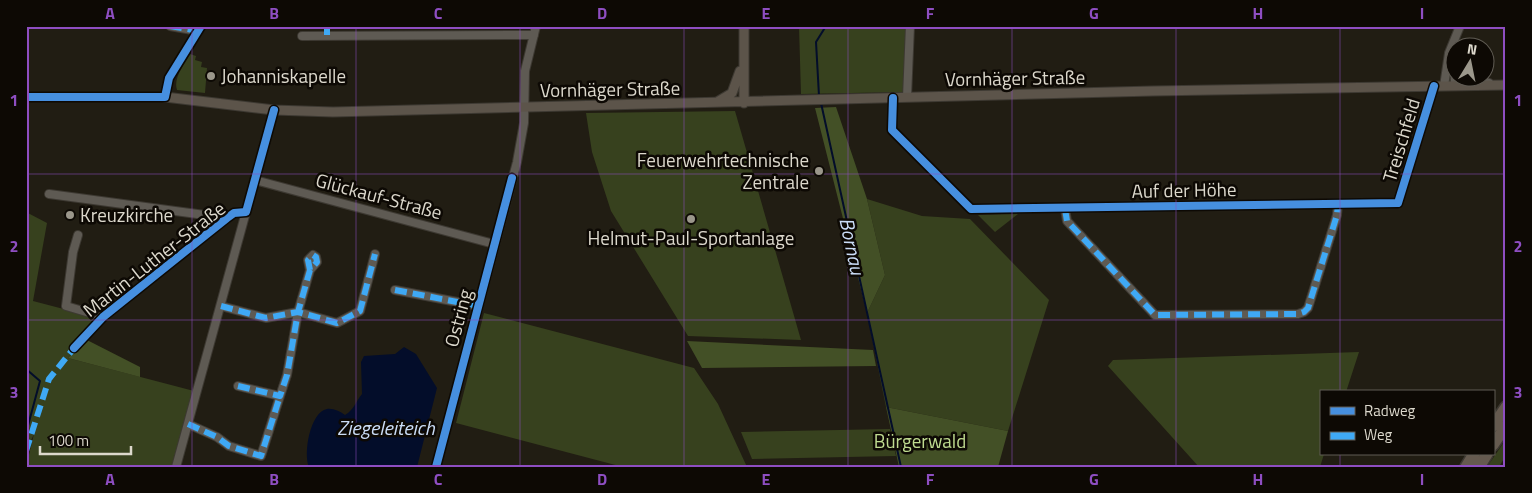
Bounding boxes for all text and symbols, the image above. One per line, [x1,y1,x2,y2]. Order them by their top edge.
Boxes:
text: A [105,1,115,25]
text: B [269,1,279,25]
text: C [434,1,443,25]
text: D [597,1,607,25]
text: E [762,1,771,25]
text: F [926,1,935,25]
text: G [1089,1,1099,25]
text: H [1253,1,1263,25]
text: I [1420,1,1424,25]
north arrow [1444,38,1494,88]
text: N [1466,38,1479,60]
place label: Johanniskapelle [221,61,346,90]
street label: Vornhäger Straße [944,62,1085,93]
marker: Johanniskapelle [205,70,217,82]
street label: Vornhäger Straße [539,73,680,104]
text: 1 [10,88,18,112]
text: 1 [1514,88,1522,112]
street label: Treischfeld [1374,95,1427,185]
place label: Feuerwehrtechnische Zentrale [637,145,809,196]
street label: Glückauf-Straße [313,165,446,226]
marker: Feuerwehrtechnische Zentrale [813,165,825,177]
street label: Auf der Höhe [1131,174,1237,205]
street label: Martin-Luther-Straße [76,194,231,324]
place label: Kreuzkirche [80,200,173,229]
marker: Kreuzkirche [64,209,76,221]
marker: Helmut-Paul-Sportanlage [685,213,697,225]
water label: Bornau [831,214,874,278]
place label: Helmut-Paul-Sportanlage [588,223,794,252]
text: 2 [10,234,18,258]
text: 2 [1514,234,1522,258]
street label: Ostring [436,286,479,350]
text: 3 [10,380,18,404]
text: 3 [1514,380,1522,404]
legend [1320,390,1494,456]
text: Radweg [1364,399,1416,422]
water label: Ziegeleiteich [337,412,436,443]
scale bar [40,423,131,455]
text: Weg [1364,423,1393,446]
park label: Bürgerwald [874,426,966,455]
text: 100 m [48,429,89,452]
text: A [105,467,115,491]
text: B [269,467,279,491]
text: C [434,467,443,491]
text: D [597,467,607,491]
text: E [762,467,771,491]
text: F [926,467,935,491]
text: G [1089,467,1099,491]
text: H [1253,467,1263,491]
text: I [1420,467,1424,491]

